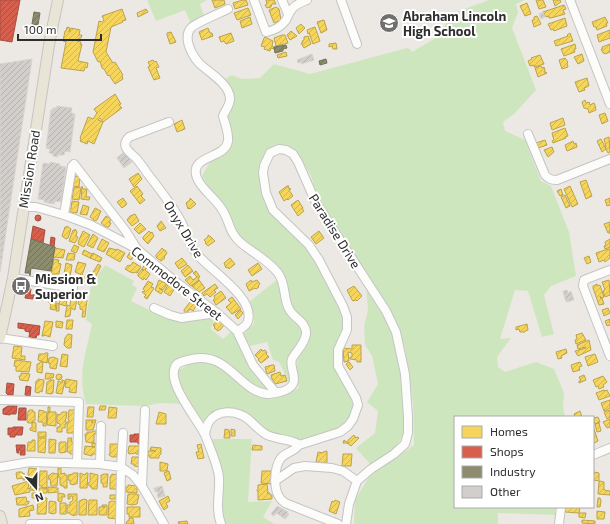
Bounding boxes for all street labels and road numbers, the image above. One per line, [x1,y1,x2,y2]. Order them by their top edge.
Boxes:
street label: Mission Road [15,129,43,209]
street label: Paradise Drive [306,191,364,271]
street label: Onyx Drive [161,198,207,260]
street label: Commodore Street [128,243,226,323]

